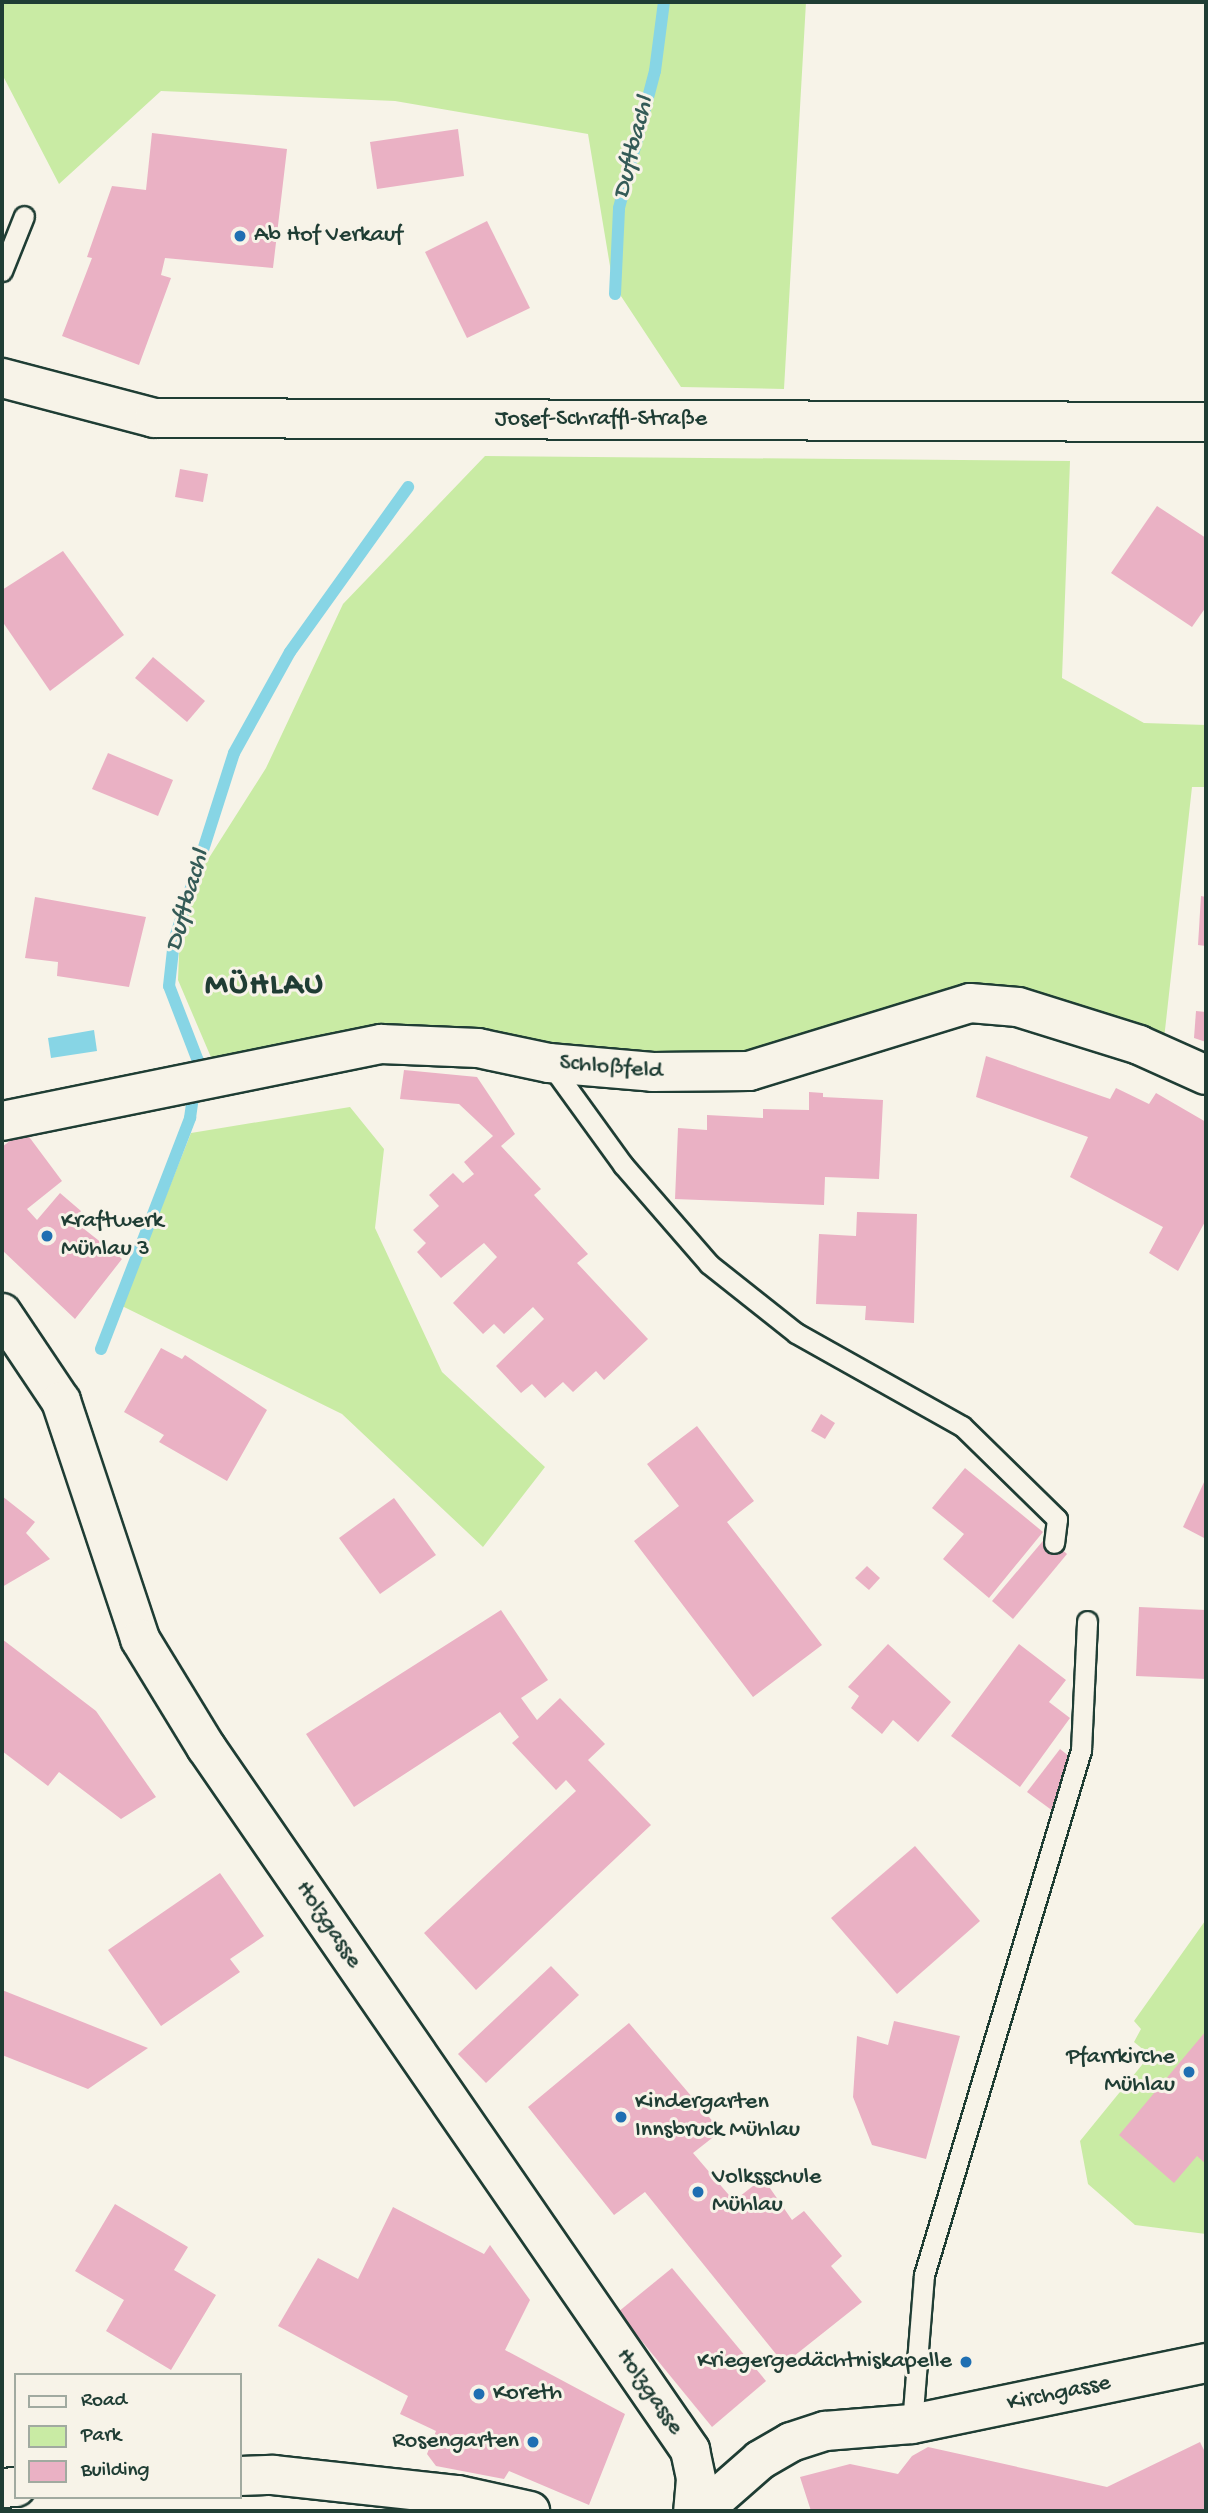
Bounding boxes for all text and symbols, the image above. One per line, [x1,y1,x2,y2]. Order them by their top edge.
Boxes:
water label: Duftbachl [607,94,663,202]
place label: Ab Hof Verkauf [254,222,403,250]
marker: Ab Hof Verkauf [232,228,248,244]
street label: Josef-Schraffl-Straße [495,406,707,434]
water label: Duftbachl [160,847,218,955]
district label: MÜHLAU [206,967,324,1005]
street label: Schloßfeld [558,1049,664,1087]
place label: Kraftwerk Mühlau 3 [61,1208,163,1264]
marker: Kraftwerk Mühlau 3 [39,1228,55,1244]
street label: Holzgasse [288,1876,368,1974]
place label: Pfarrkirche Mühlau [1066,2044,1175,2100]
marker: Pfarrkirche Mühlau [1181,2064,1197,2080]
place label: Kindergarten Innsbruck Mühlau [635,2089,800,2145]
marker: Kindergarten Innsbruck Mühlau [613,2109,629,2125]
place label: Volksschule Mühlau [712,2164,821,2220]
marker: Volksschule Mühlau [690,2184,706,2200]
street label: Holzgasse [609,2343,689,2441]
place label: Kriegergedächtniskapelle [697,2348,952,2376]
marker: Kriegergedächtniskapelle [958,2354,974,2370]
street label: Kirchgasse [1005,2369,1113,2419]
legend [14,2373,242,2499]
place label: Koreth [493,2380,562,2408]
marker: Koreth [471,2386,487,2402]
text: Road [81,2389,127,2414]
text: Park [81,2424,121,2449]
place label: Rosengarten [392,2428,519,2456]
marker: Rosengarten [525,2434,541,2450]
text: Building [81,2459,150,2484]

